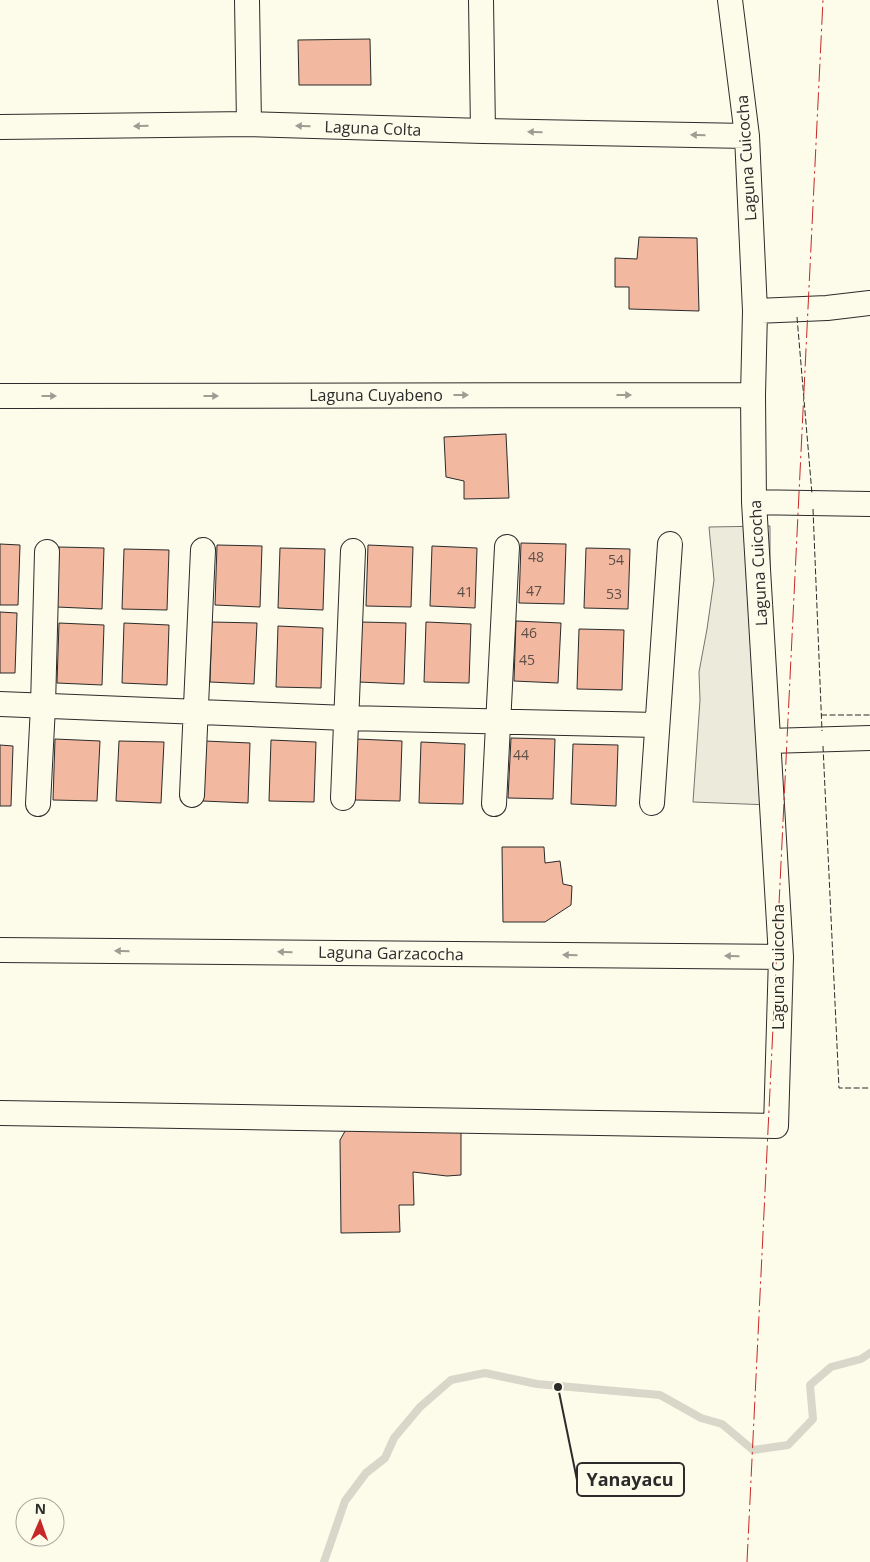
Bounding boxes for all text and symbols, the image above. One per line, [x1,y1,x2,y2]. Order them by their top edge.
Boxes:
street label: Laguna Cuicocha [731,94,761,222]
street label: Laguna Colta [324,115,422,141]
one-way arrow [132,122,148,130]
one-way arrow [295,122,311,130]
one-way arrow [527,128,543,136]
one-way arrow [690,131,706,139]
street label: Laguna Cuyabeno [309,384,443,406]
one-way arrow [453,391,469,399]
one-way arrow [616,391,632,399]
one-way arrow [41,392,57,400]
one-way arrow [203,392,219,400]
street label: Laguna Cuicocha [744,499,772,627]
house number: 48 [528,547,544,566]
house number: 54 [608,550,624,569]
house number: 47 [526,581,542,600]
house number: 41 [457,582,473,601]
house number: 53 [606,584,622,603]
house number: 46 [521,623,537,642]
house number: 45 [519,650,535,669]
house number: 44 [513,745,529,764]
street label: Laguna Cuicocha [767,904,789,1030]
street label: Laguna Garzacocha [318,941,464,965]
one-way arrow [114,947,130,955]
one-way arrow [277,948,293,956]
one-way arrow [562,951,578,959]
one-way arrow [724,952,740,960]
callout: Yanayacu [577,1463,684,1496]
text: Yanayacu [586,1467,674,1491]
north arrow [15,1497,65,1547]
text: N [34,1499,46,1518]

